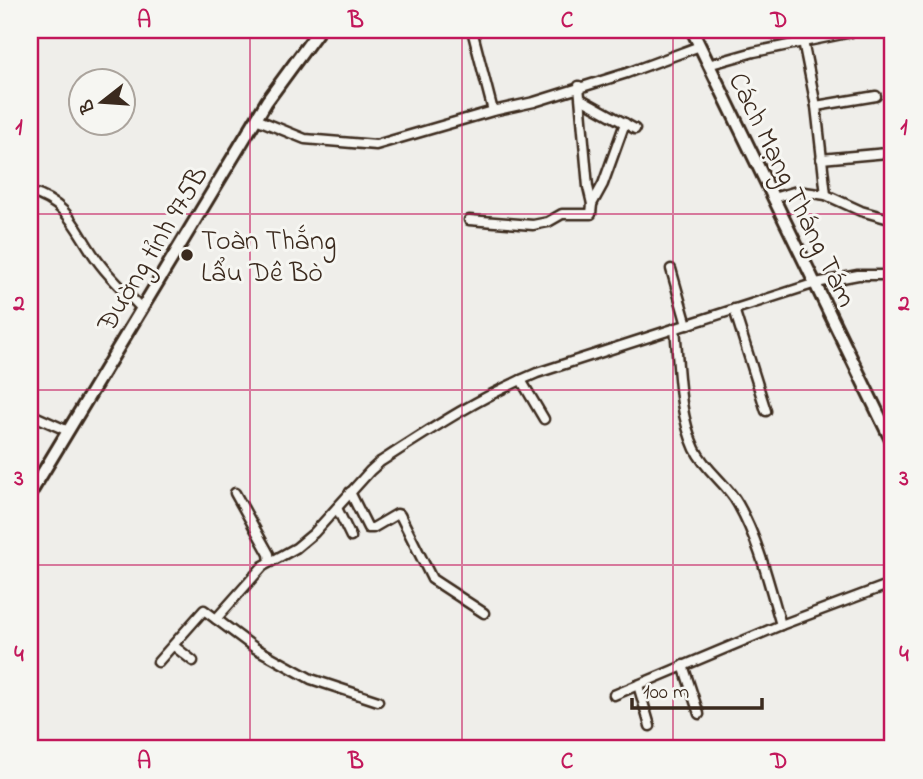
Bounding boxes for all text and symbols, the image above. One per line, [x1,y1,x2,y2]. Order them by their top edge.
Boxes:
text: A [137,5,151,38]
text: B [347,5,364,38]
text: C [561,5,574,38]
text: D [770,5,787,38]
north arrow [66,66,136,136]
street label: Cách Mạng Tháng Tám [716,66,866,315]
text: B [73,96,103,117]
text: 1 [15,112,23,145]
text: 1 [900,112,908,145]
street label: Đường tỉnh 975B [88,159,220,342]
place label: Toàn Thắng Lẩu Dê Bò [201,222,336,295]
marker: Toàn Thắng Lẩu Dê Bò [179,247,195,263]
text: 2 [12,288,25,321]
text: 2 [897,288,910,321]
text: 3 [13,463,24,496]
text: 3 [898,463,909,496]
text: 4 [14,639,24,672]
text: 4 [899,639,909,672]
scale bar [632,667,762,711]
text: 100 m [643,678,689,708]
text: A [137,746,151,779]
text: B [347,746,364,779]
text: C [561,746,574,779]
text: D [770,746,787,779]

